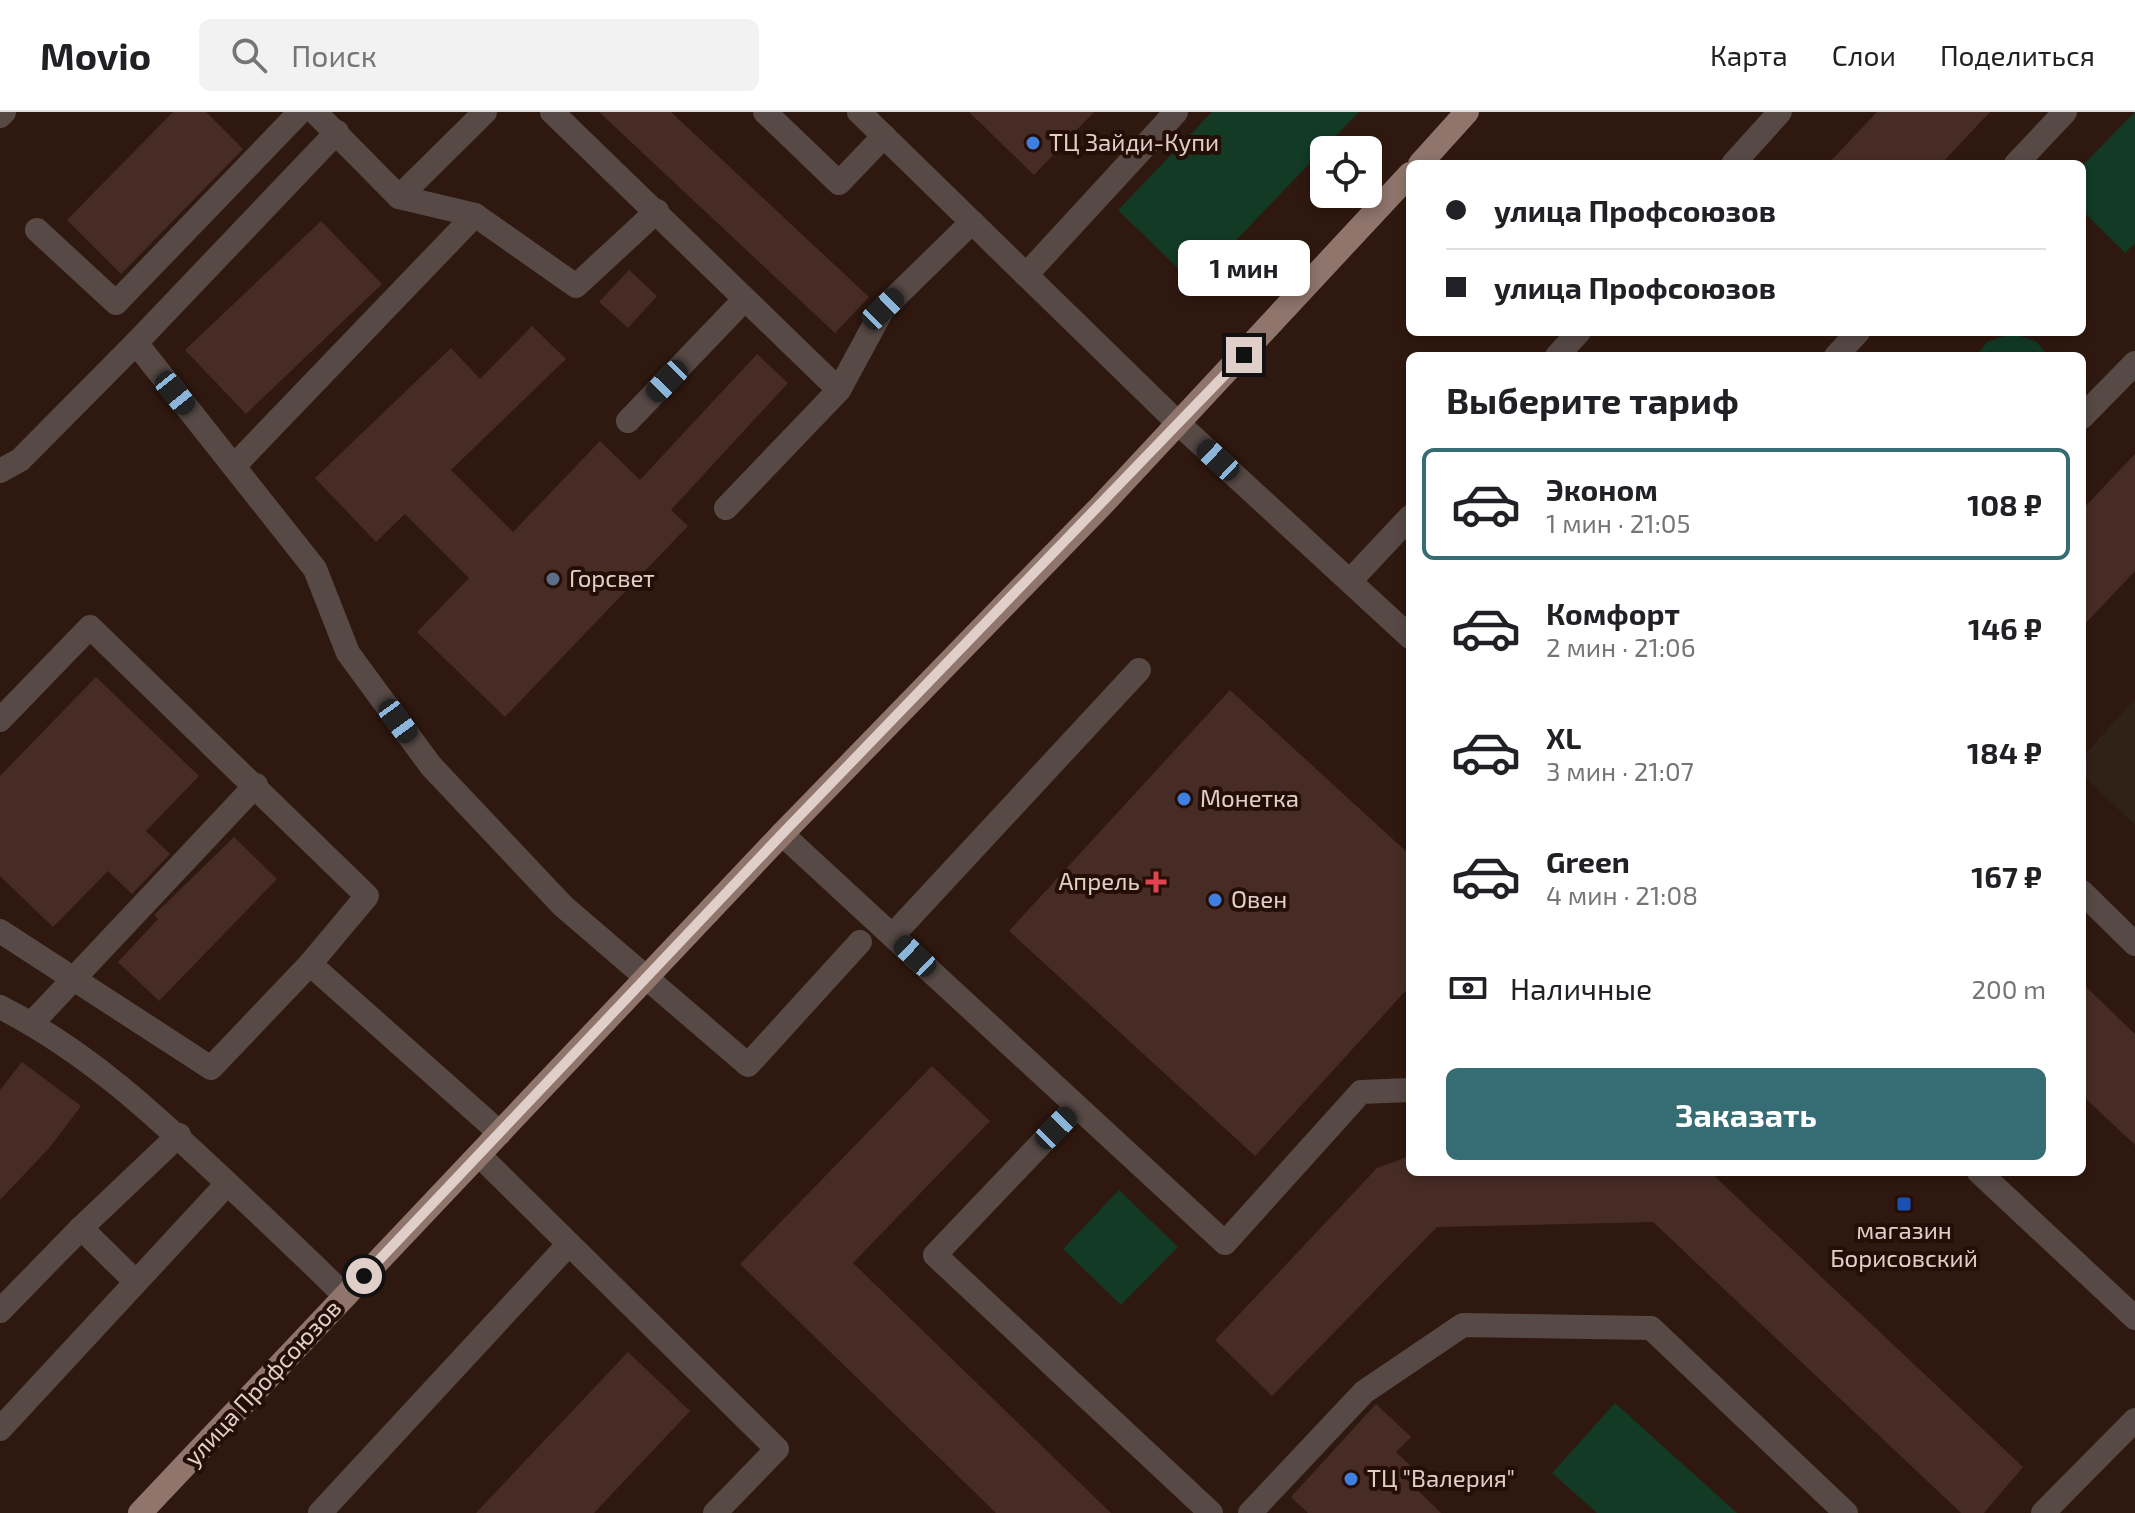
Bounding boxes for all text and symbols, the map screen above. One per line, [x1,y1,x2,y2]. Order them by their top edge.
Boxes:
search box [199,19,759,91]
text: Movio [40,32,151,78]
icon: search [227,33,271,77]
text: Поиск [291,37,377,73]
text: Карта [1710,38,1788,72]
text: Слои [1832,38,1896,72]
text: Поделиться [1940,38,2095,72]
place label: ТЦ Зайди-Купи [1049,127,1219,157]
marker: ТЦ Зайди-Купи [1024,134,1042,152]
map controls [1310,136,1382,208]
button: locate [1310,136,1382,208]
text: улица Профсоюзов [1494,192,1776,228]
callout: 1 мин [1178,239,1310,295]
text: 1 мин [1210,252,1278,283]
text: улица Профсоюзов [1494,269,1776,305]
car [857,284,909,334]
route end [1226,337,1262,373]
car [642,355,692,407]
car [151,367,199,419]
text: Выберите тариф [1446,378,1739,421]
car [1192,435,1244,485]
icon: car [1450,468,1522,540]
text: Эконом [1546,471,1658,507]
text: 108 ₽ [1967,486,2042,522]
text: 1 мин · 21:05 [1546,507,1690,538]
place label: Горсвет [569,563,655,592]
marker: Горсвет [544,570,562,588]
icon: car [1450,592,1522,664]
text: Комфорт [1546,595,1680,631]
text: 146 ₽ [1968,610,2042,646]
text: 2 мин · 21:06 [1546,631,1696,662]
car [374,695,422,747]
icon: car [1450,716,1522,788]
text: XL [1546,719,1581,755]
text: 184 ₽ [1967,734,2042,770]
text: 3 мин · 21:07 [1546,755,1694,786]
place label: Монетка [1200,783,1299,812]
marker: Монетка [1175,790,1193,808]
icon: car [1450,840,1522,912]
text: Green [1546,843,1630,879]
text: 167 ₽ [1971,858,2042,894]
place label: Апрель [1058,866,1140,895]
marker: Апрель [1147,873,1165,891]
text: 4 мин · 21:08 [1546,879,1698,910]
place label: Овен [1231,884,1287,913]
marker: Овен [1206,891,1224,909]
car [889,931,941,981]
icon: cash [1446,966,1490,1010]
text: Наличные [1510,970,1652,1006]
text: 200 m [1971,973,2046,1004]
button: Заказать [1446,1068,2046,1160]
car [1031,1102,1081,1154]
marker: магазин Борисовский [1895,1195,1913,1213]
place label: магазин Борисовский [1830,1215,1978,1272]
route start [346,1258,382,1294]
street label: улица Профсоюзов [177,1293,347,1472]
place label: ТЦ "Валерия" [1367,1463,1515,1492]
marker: ТЦ "Валерия" [1342,1470,1360,1488]

